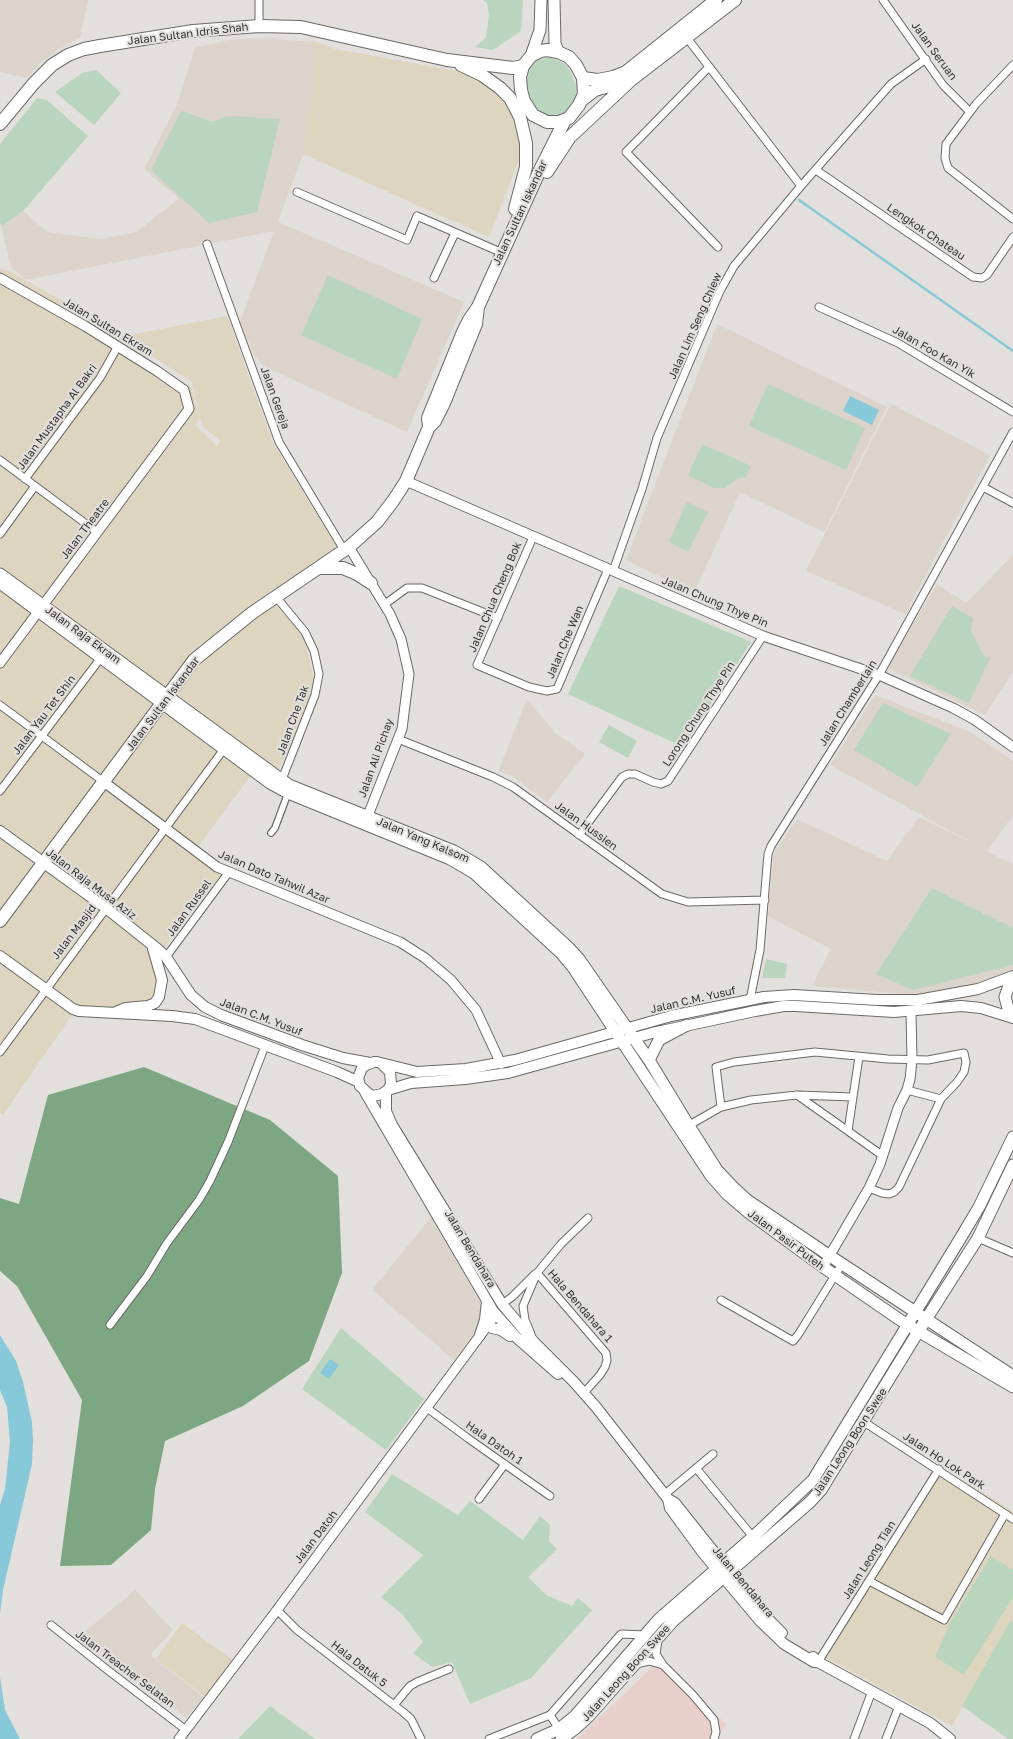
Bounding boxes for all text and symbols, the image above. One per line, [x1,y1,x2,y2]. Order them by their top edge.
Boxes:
street label: Jalan Seruan [908,19,960,83]
street label: Jalan Sultan Idris Shah [127,20,249,48]
street label: Jalan Sultan Iskandar [490,158,550,268]
street label: Lengkok Chateau [884,201,968,263]
street label: Jalan Lim Seng Chiew [666,271,724,381]
street label: Jalan Sultan Ekram [61,295,155,359]
street label: Jalan Foo Kan Yik [890,323,978,381]
street label: Jalan Mustapha Al Bakri [14,362,100,472]
street label: Jalan Gereja [258,365,292,431]
street label: Jalan Theatre [58,496,112,562]
street label: Jalan Chua Cheng Bok [466,540,524,654]
street label: Jalan Chung Thye Pin [660,574,770,630]
street label: Jalan Raja Ekram [43,603,123,667]
street label: Jalan Che Wan [544,604,586,680]
street label: Jalan Sultan Iskandar [123,654,203,754]
street label: Jalan Chamberlain [816,658,880,748]
street label: Lorong Chung Thye Pin [660,659,738,769]
street label: Jalan Yau Tet Shin [10,673,78,757]
street label: Jalan Che Tak [274,683,312,757]
street label: Jalan Ali Pichay [356,717,396,799]
street label: Jalan Hussien [552,799,620,853]
street label: Jalan Yang Kalsom [375,814,471,866]
street label: Jalan Raja Musa Aziz [43,846,139,922]
street label: Jalan Dato Tahwil Azar [216,848,332,906]
street label: Jalan Russel [164,877,214,939]
street label: Jalan Masjid [49,902,99,962]
street label: Jalan C.M. Yusuf [649,984,737,1016]
street label: Jalan C.M. Yusuf [218,995,304,1039]
street label: Jalan Pasir Puteh [745,1207,827,1273]
street label: Jalan Bendahara [442,1208,498,1290]
street label: Hala Bendahara 1 [545,1267,615,1345]
street label: Jalan Leong Boon Swee [810,1386,890,1498]
street label: Hala Datoh 1 [463,1418,525,1468]
street label: Jalan Ho Lok Park [901,1430,987,1492]
street label: Jalan Datoh [292,1508,340,1566]
street label: Jalan Leong Tian [840,1518,898,1602]
street label: Jalan Bendahara [710,1544,776,1620]
street label: Jalan Leong Boon Swee [579,1622,673,1724]
street label: Jalan Treacher Selatan [73,1627,177,1711]
street label: Hala Datuk 5 [328,1638,390,1690]

